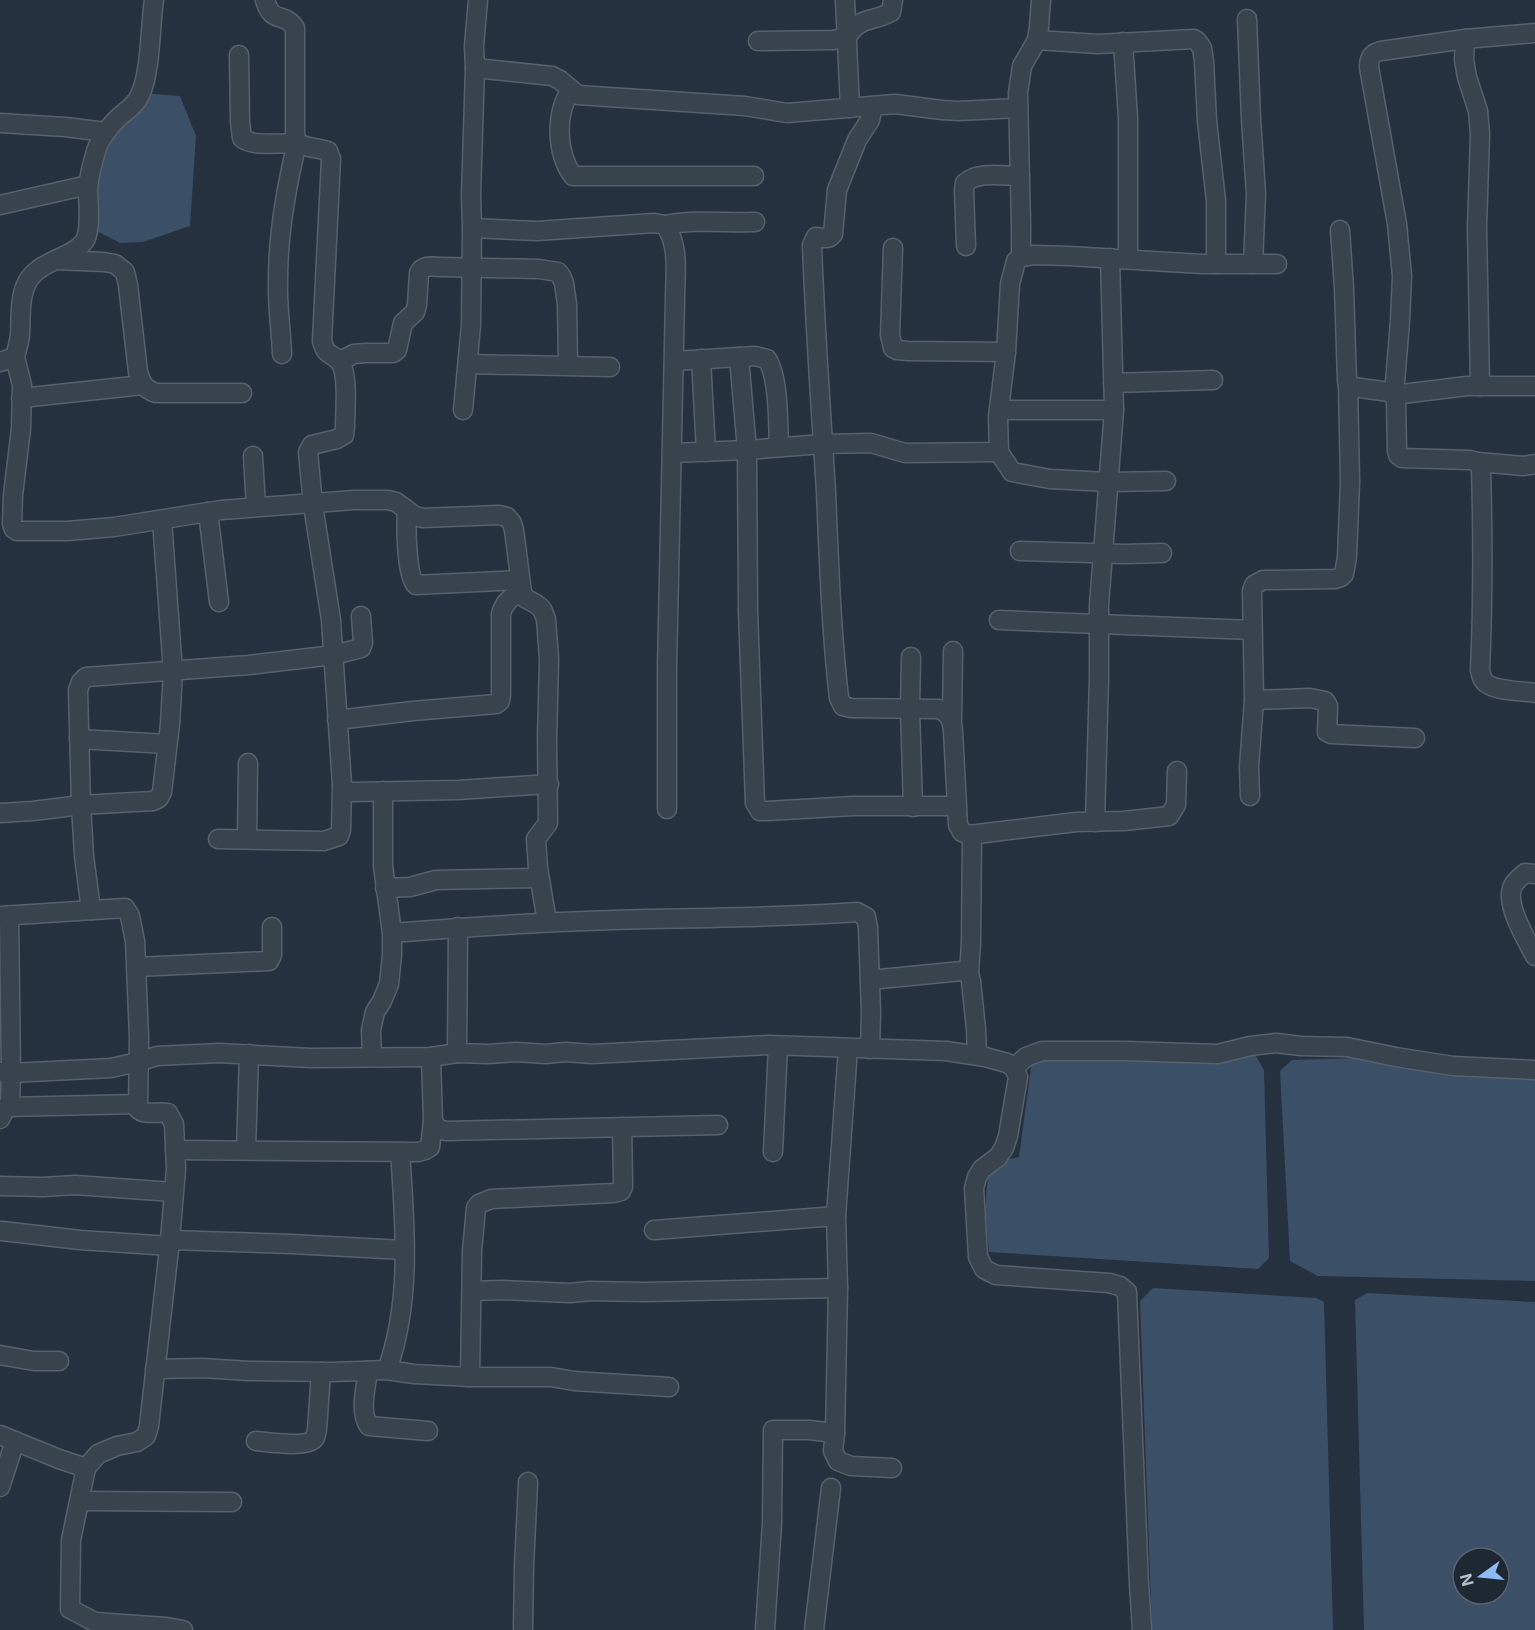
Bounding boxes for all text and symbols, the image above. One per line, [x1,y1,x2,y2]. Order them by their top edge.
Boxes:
north arrow [1451,1546,1511,1606]
text: N [1455,1571,1478,1588]

